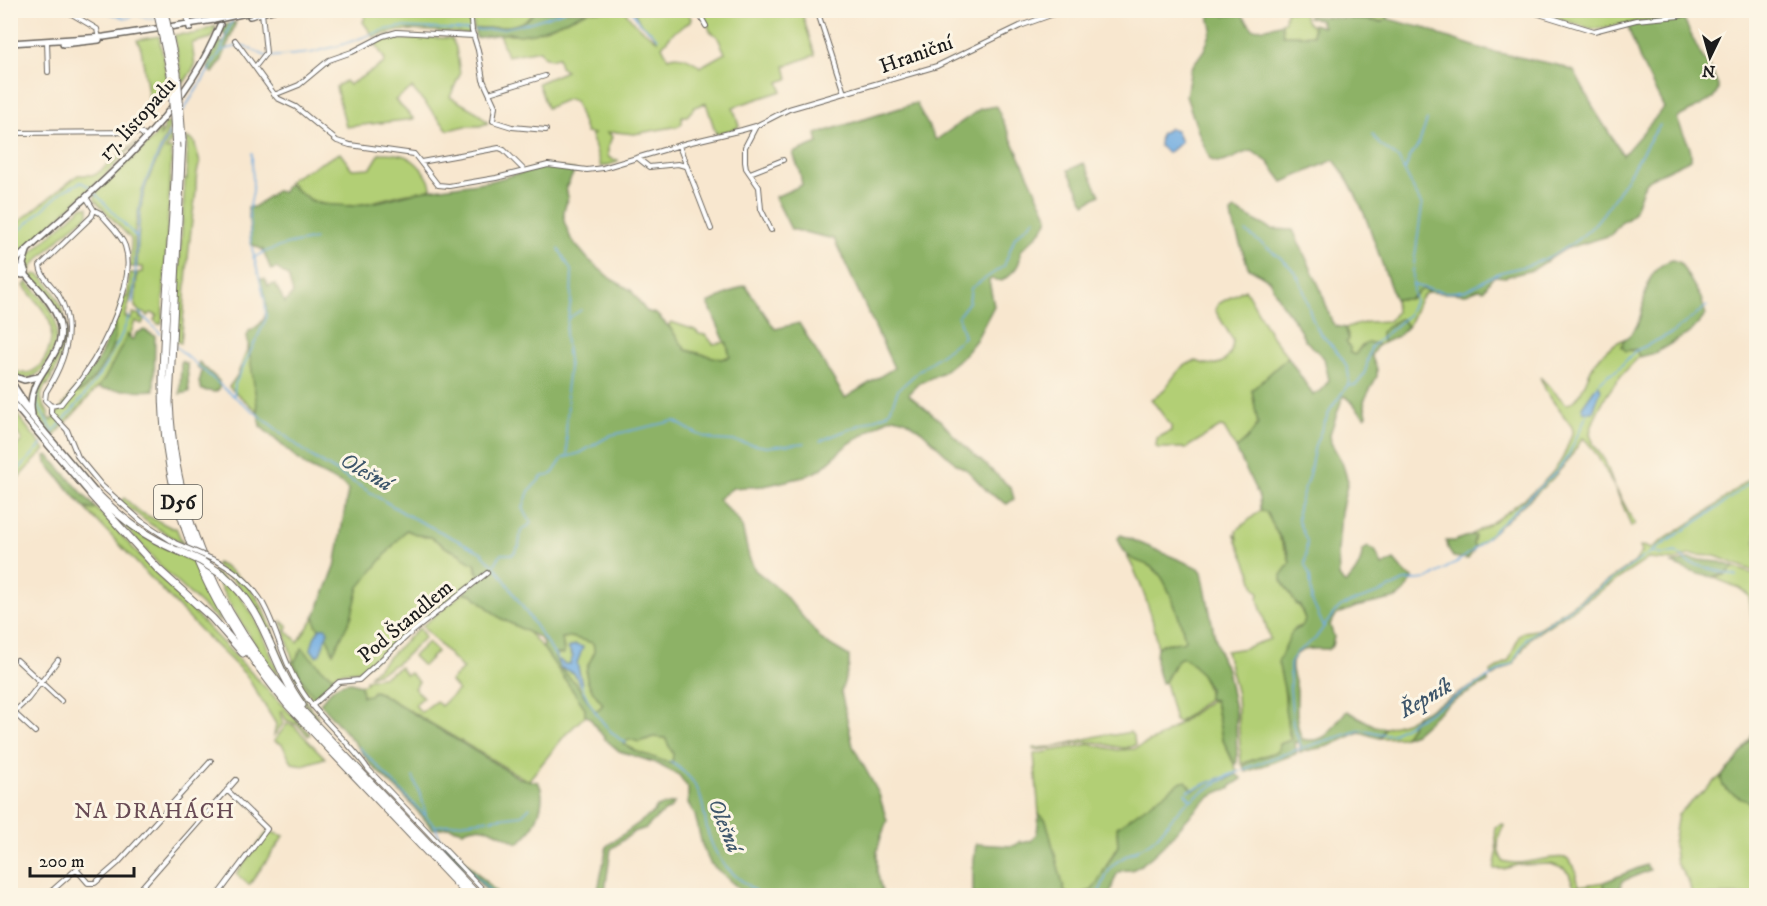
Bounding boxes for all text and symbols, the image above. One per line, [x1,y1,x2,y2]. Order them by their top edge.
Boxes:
north arrow [1680,27,1740,87]
street label: Hraniční [876,29,958,80]
text: N [1701,60,1716,81]
street label: 17. listopadu [93,72,182,167]
water label: Olešná [335,447,399,499]
road number: D56 [154,485,202,519]
street label: Pod Štandlem [352,573,459,669]
water label: Řepník [1393,672,1458,725]
water label: Olešná [702,795,748,859]
district label: NA DRAHÁCH [74,797,236,825]
scale bar [30,840,134,878]
text: 200 m [39,851,85,873]

